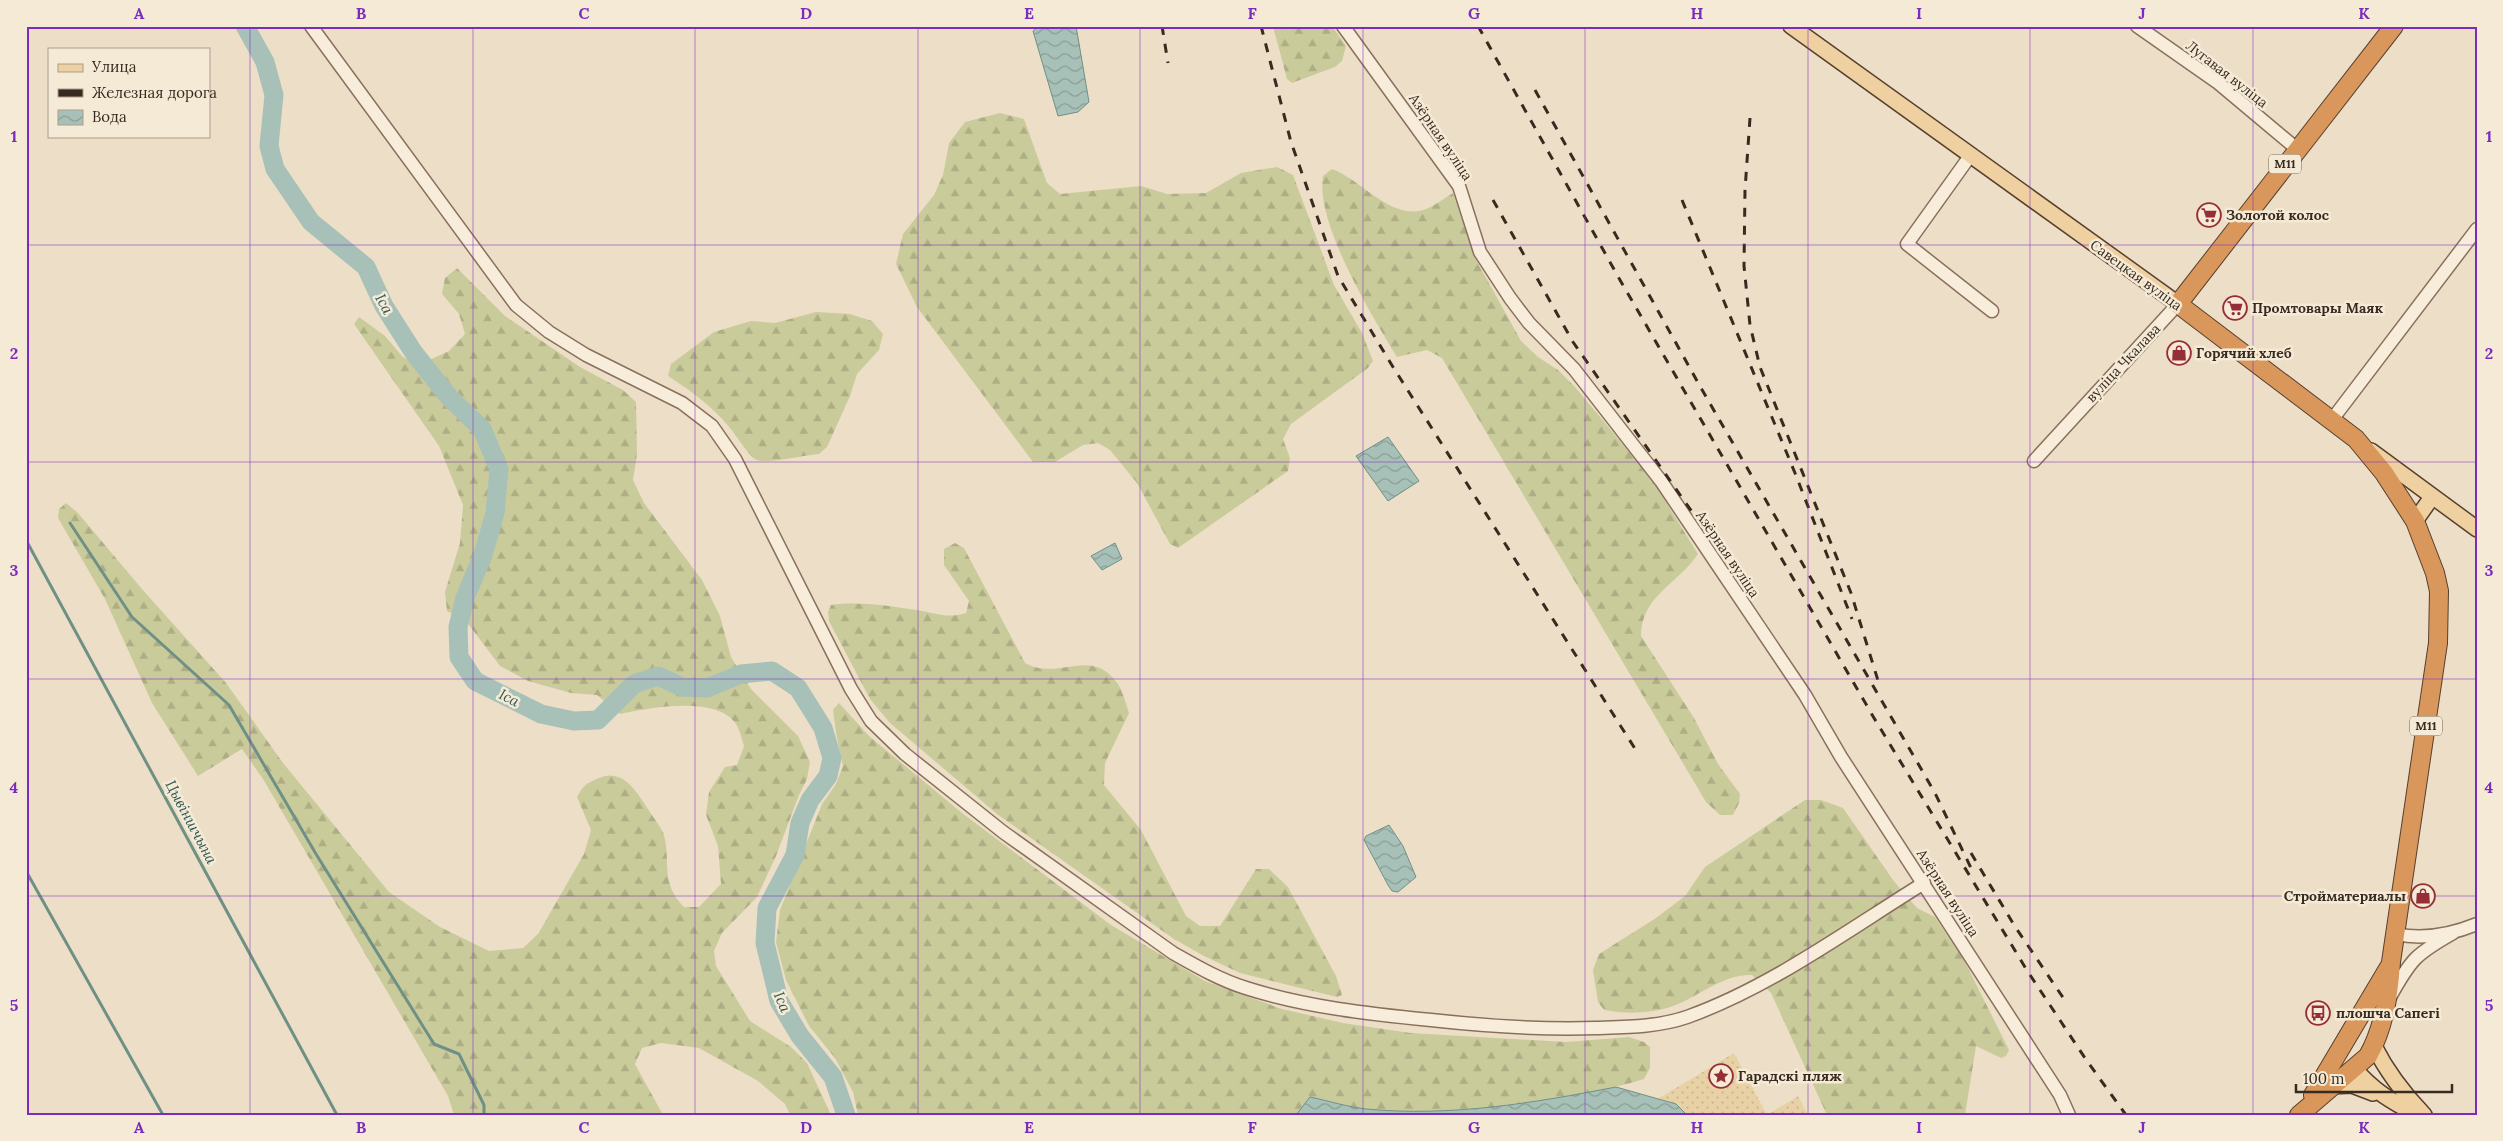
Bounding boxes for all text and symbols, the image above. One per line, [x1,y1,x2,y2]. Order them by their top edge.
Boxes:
text: A [134,3,145,23]
text: B [356,3,367,23]
text: C [578,3,590,23]
text: D [800,3,812,23]
text: E [1024,3,1034,23]
text: F [1247,3,1257,23]
text: G [1468,3,1480,23]
text: H [1691,3,1704,23]
text: I [1916,3,1922,23]
text: J [2138,3,2146,23]
text: K [2358,3,2370,23]
street label: Лугавая вуліца [2183,36,2271,112]
legend [48,48,210,138]
text: Улица [91,57,137,76]
text: Железная дорога [92,83,217,102]
street label: Азёрная вуліца [1405,89,1477,184]
text: Вода [92,107,127,126]
text: 1 [11,126,17,146]
text: 1 [2486,126,2492,146]
road number: М11 [2269,154,2301,173]
supermarket icon: Золотой колос [2196,202,2222,228]
place label: Золотой колос [2226,206,2330,224]
street label: Савецкая вуліца [2087,236,2185,314]
water label: Іса [371,290,398,318]
supermarket icon: Промтовары Маяк [2222,295,2248,321]
place label: Промтовары Маяк [2252,299,2384,317]
street label: вуліца Чкалава [2082,320,2164,406]
shop icon: Горячий хлеб [2166,340,2192,366]
text: 2 [10,343,18,363]
text: 2 [2485,343,2493,363]
place label: Горячий хлеб [2196,344,2292,362]
street label: Азёрная вуліца [1692,506,1764,601]
text: 3 [10,560,19,580]
text: 3 [2485,560,2494,580]
water label: Іса [496,684,523,711]
road number: М11 [2410,716,2442,736]
text: 4 [10,777,19,797]
water label: Цывіншчына [161,777,222,868]
text: 4 [2485,777,2494,797]
street label: Азёрная вуліца [1912,845,1983,940]
shop icon: Стройматериалы [2410,883,2436,909]
place label: Стройматериалы [2284,887,2406,905]
water label: Іса [770,989,795,1016]
text: 5 [10,995,19,1015]
text: 5 [2485,995,2494,1015]
bus stop icon: плошча Сапегі [2305,1000,2331,1026]
place label: плошча Сапегі [2336,1004,2440,1022]
scale bar [2296,1061,2452,1093]
place icon: Гарадскі пляж [1708,1063,1734,1089]
place label: Гарадскі пляж [1738,1067,1842,1085]
text: 100 m [2303,1069,2344,1088]
text: A [134,1117,145,1137]
text: B [356,1117,367,1137]
text: C [578,1117,590,1137]
text: D [800,1117,812,1137]
text: E [1024,1117,1034,1137]
text: F [1247,1117,1257,1137]
text: G [1468,1117,1480,1137]
text: H [1691,1117,1704,1137]
text: I [1916,1117,1922,1137]
text: J [2138,1117,2146,1137]
text: K [2358,1117,2370,1137]

